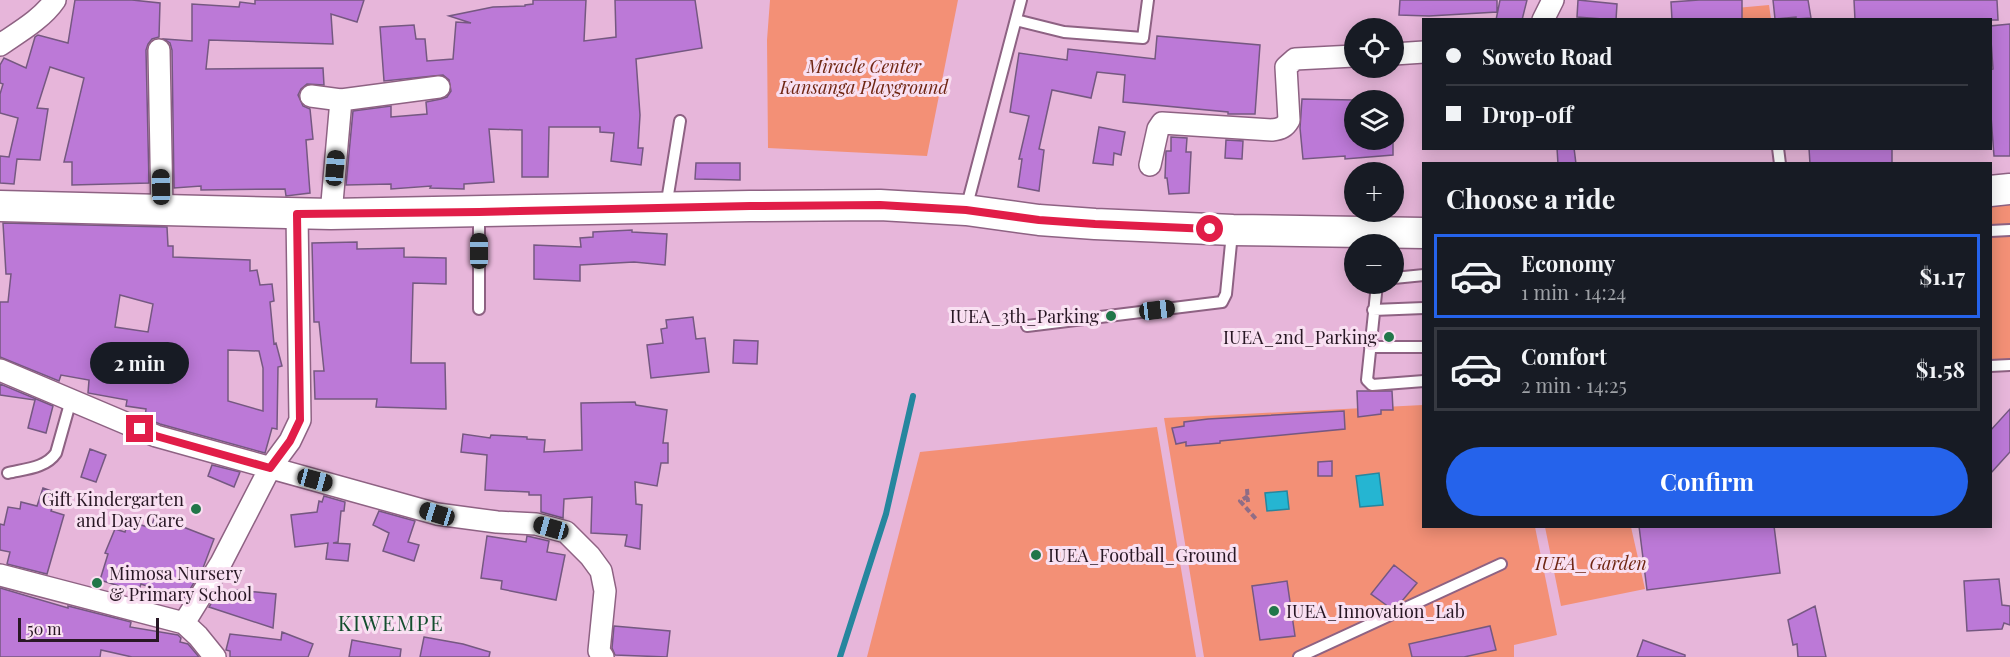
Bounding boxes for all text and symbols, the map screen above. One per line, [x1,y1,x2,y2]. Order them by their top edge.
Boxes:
map controls [1344,18,1404,294]
button: locate [1344,18,1404,78]
text: Soweto Road [1482,41,1613,71]
park label: Miracle Center Kansanga Playground [779,54,950,99]
button: layers [1344,90,1404,150]
text: Drop-off [1482,99,1573,129]
car [324,149,346,187]
button: + [1344,162,1404,222]
car [152,169,170,205]
text: Choose a ride [1446,180,1615,216]
route start [1196,215,1223,242]
car [470,233,488,269]
button: − [1344,234,1404,294]
text: Economy [1521,248,1615,278]
icon: car [1449,249,1503,303]
text: $1.17 [1920,261,1965,291]
text: 1 min · 14:24 [1521,278,1626,305]
car [1138,299,1176,321]
place label: IUEA_3th_Parking [950,304,1099,328]
marker: IUEA_3th_Parking [1104,309,1118,323]
place label: IUEA_2nd_Parking [1223,325,1377,349]
marker: IUEA_2nd_Parking [1382,330,1396,344]
text: Comfort [1521,341,1607,371]
callout: 2 min [90,342,190,384]
icon: car [1449,342,1503,396]
text: 2 min [114,349,165,376]
text: $1.58 [1916,354,1965,384]
text: 2 min · 14:25 [1521,371,1627,398]
route end [126,415,153,442]
button: Confirm [1446,447,1968,516]
car [295,467,335,493]
place label: Gift Kindergarten and Day Care [42,487,184,532]
car [417,500,457,528]
marker: Gift Kindergarten and Day Care [189,502,203,516]
car [531,514,571,542]
place label: IUEA_Football_Ground [1048,543,1238,567]
marker: IUEA_Football_Ground [1029,548,1043,562]
park label: IUEA_Garden [1534,551,1647,575]
place label: Mimosa Nursery & Primary School [109,561,252,606]
marker: Mimosa Nursery & Primary School [90,576,104,590]
place label: IUEA_Innovation_Lab [1286,599,1465,623]
marker: IUEA_Innovation_Lab [1267,604,1281,618]
district label: KIWEMPE [338,608,444,636]
scale bar [18,615,159,642]
text: 50 m [27,618,61,639]

